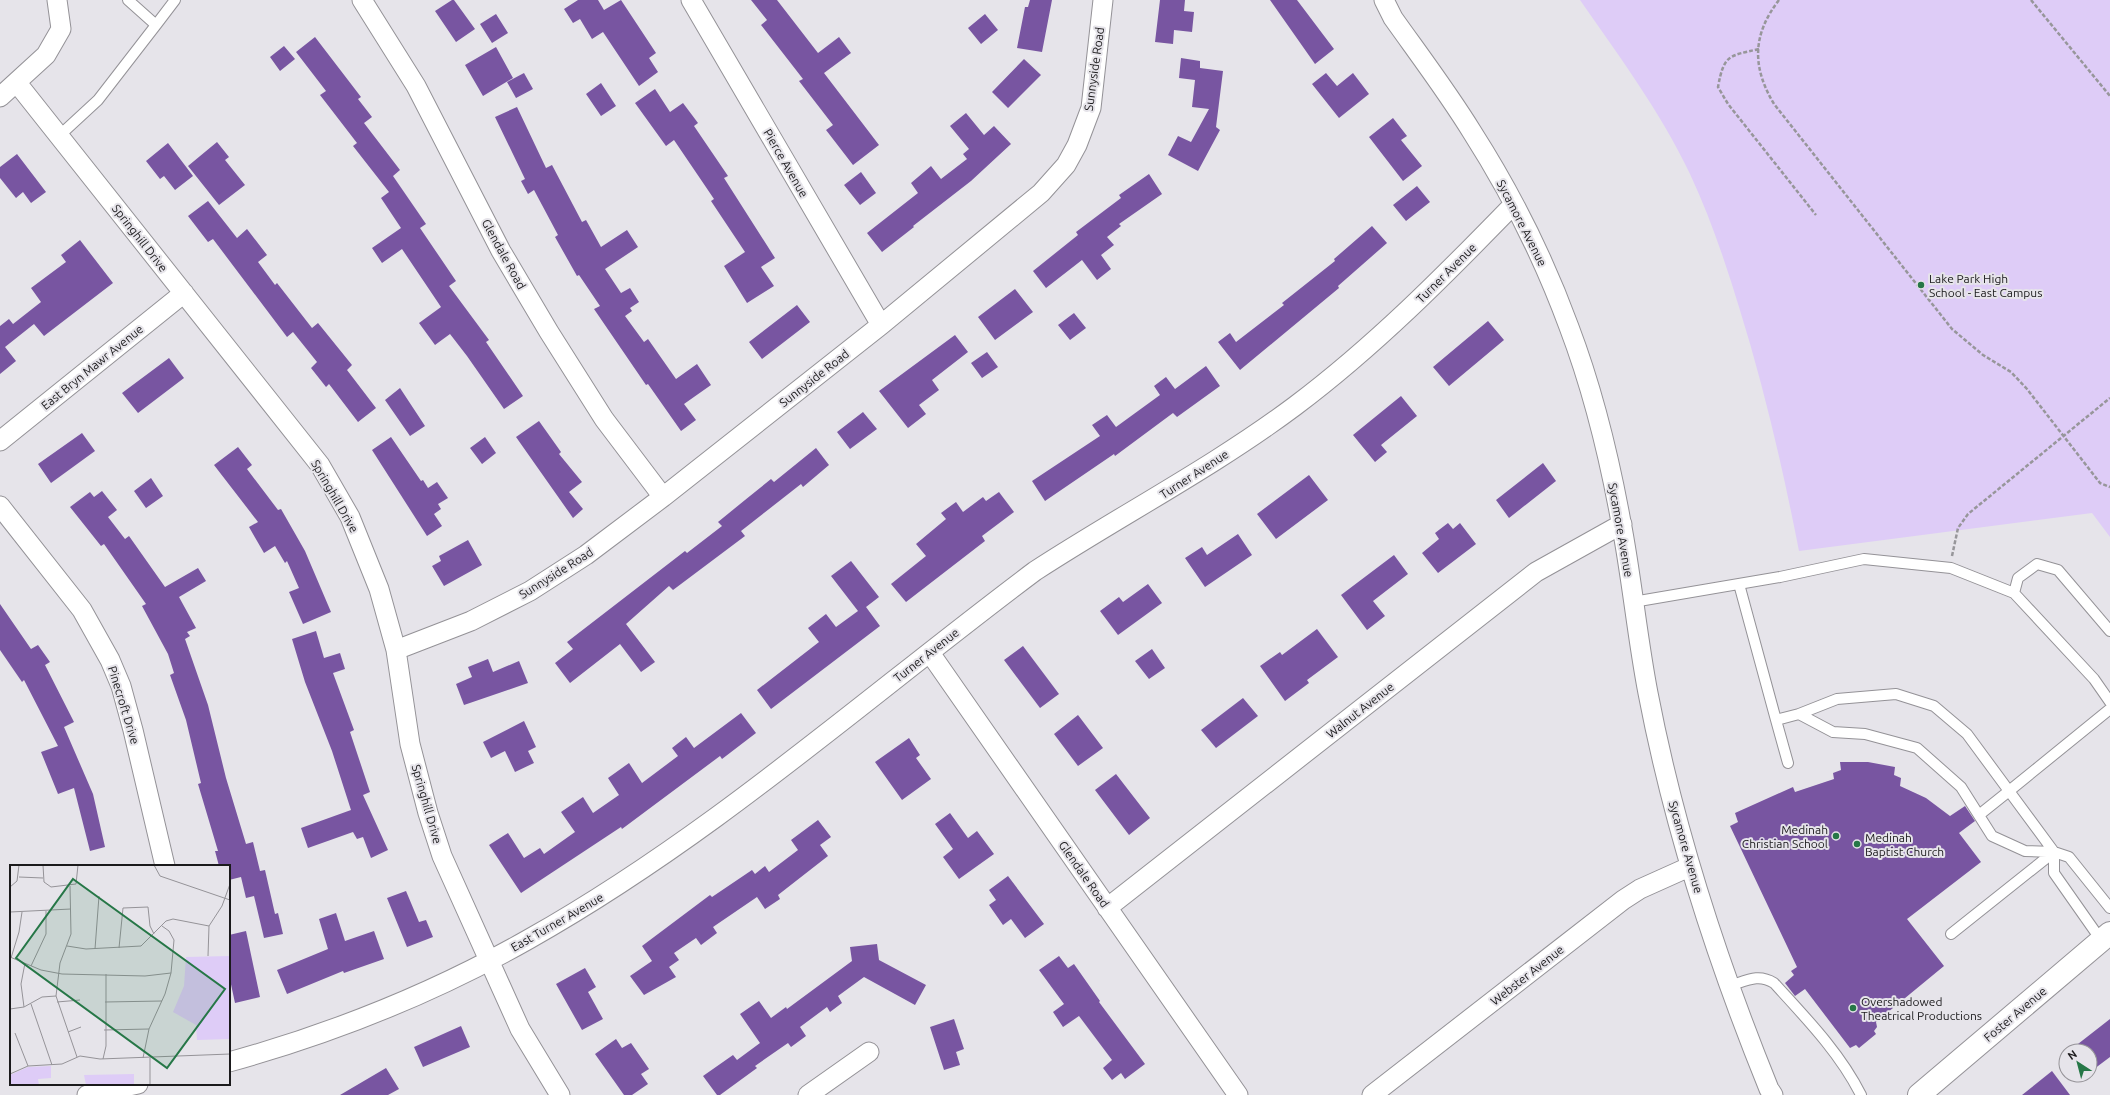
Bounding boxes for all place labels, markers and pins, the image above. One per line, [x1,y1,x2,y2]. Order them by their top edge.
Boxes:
place label: Lake Park High School - East Campus [1929,272,2042,299]
marker: Lake Park High School - East Campus [1916,280,1926,290]
place label: Medinah Christian School [1742,823,1828,850]
marker: Medinah Christian School [1831,831,1841,841]
place label: Medinah Baptist Church [1865,831,1944,858]
marker: Medinah Baptist Church [1852,839,1862,849]
place label: Overshadowed Theatrical Productions [1861,995,1982,1022]
marker: Overshadowed Theatrical Productions [1848,1003,1858,1013]

